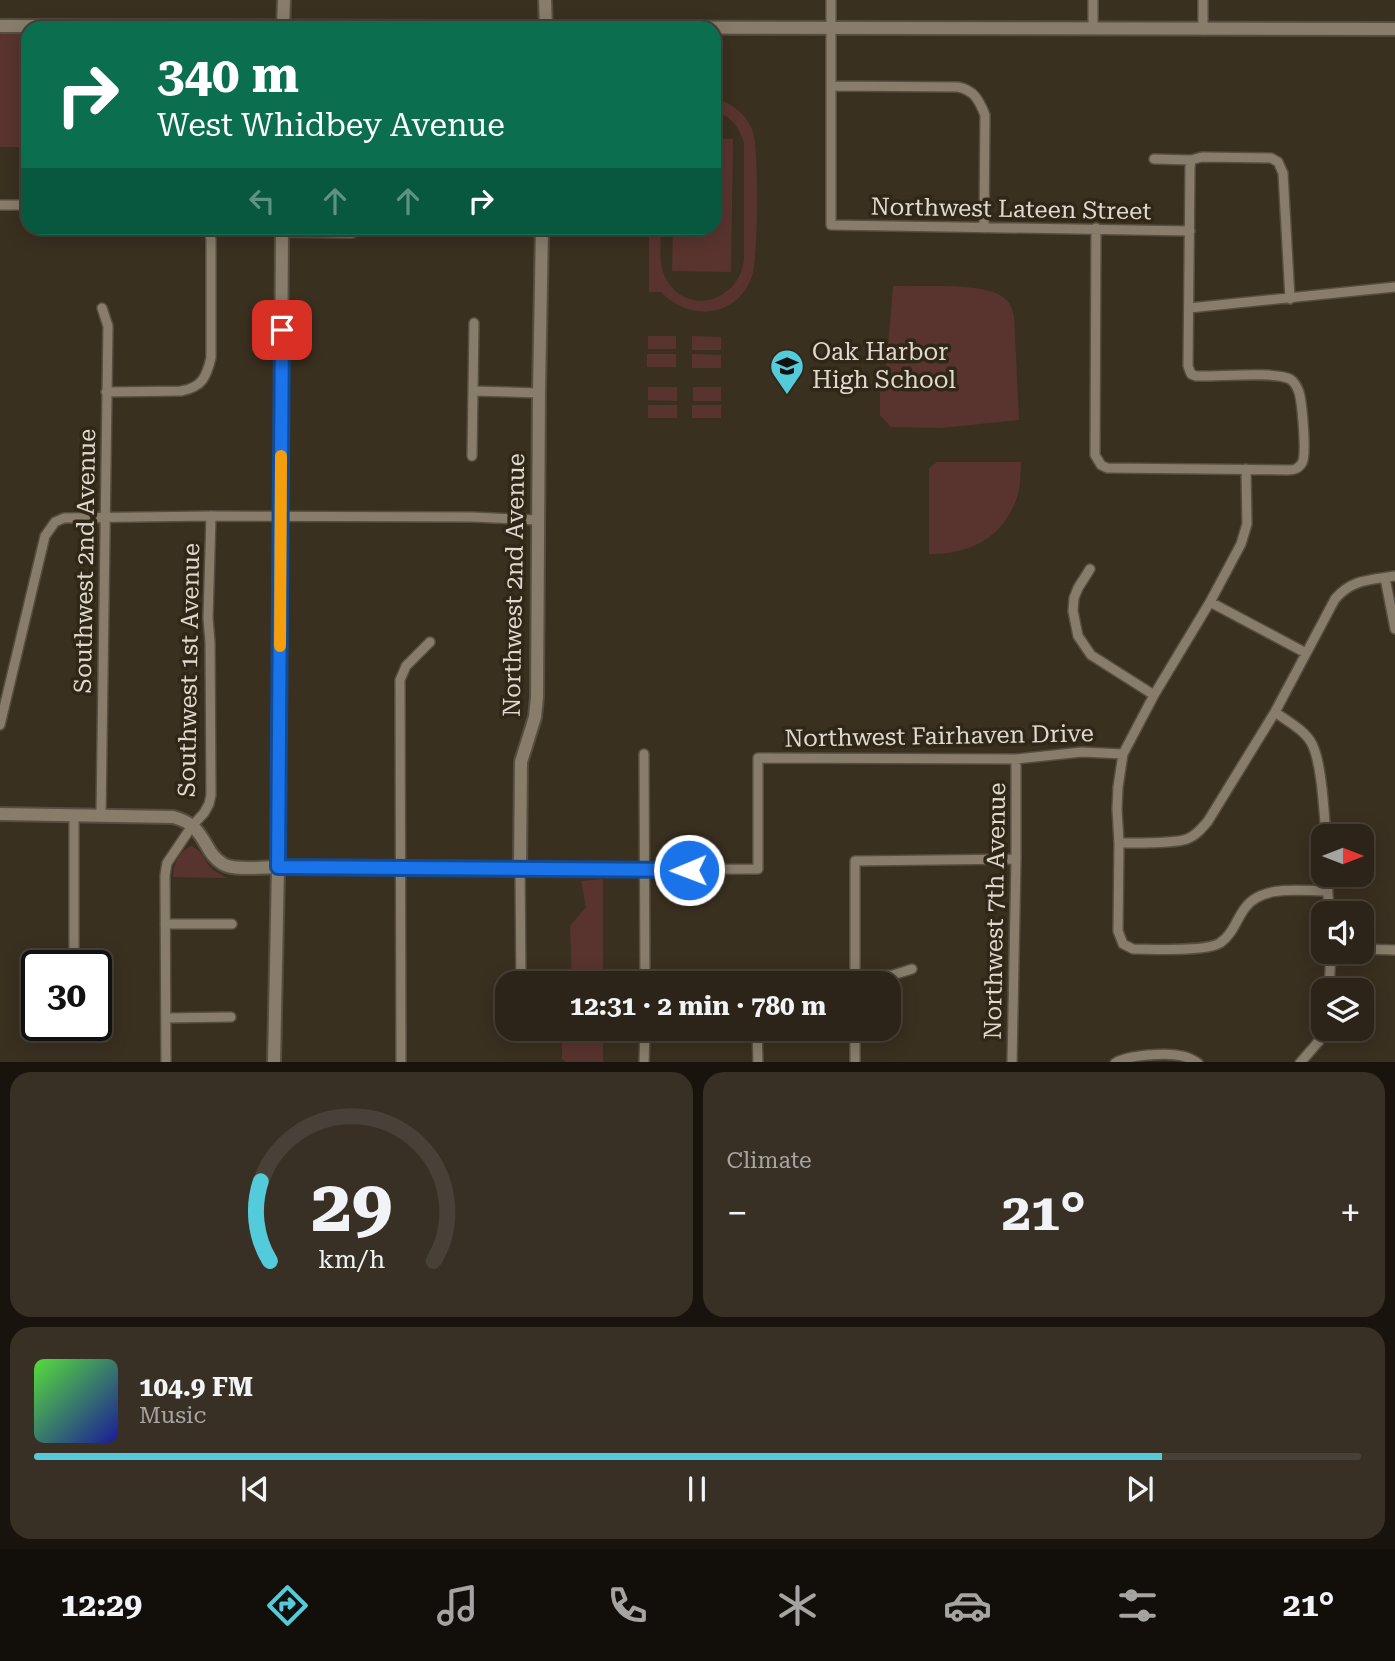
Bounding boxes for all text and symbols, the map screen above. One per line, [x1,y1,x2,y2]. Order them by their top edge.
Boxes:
text: 340 m [157,47,299,104]
icon: right [42,49,133,140]
text: West Whidbey Avenue [157,106,505,144]
icon: left [243,182,281,220]
icon: ahead [316,182,354,220]
icon: ahead [389,182,427,220]
icon: right [462,182,500,220]
street label: Northwest Lateen Street [871,193,1152,225]
pin [252,300,312,360]
icon: arrive [263,311,301,349]
place label: Oak Harbor High School [812,338,956,394]
school or university icon: Oak Harbor High School [768,347,806,396]
street label: Southwest 2nd Avenue [69,428,101,694]
street label: Northwest 2nd Avenue [498,453,530,717]
street label: Southwest 1st Avenue [173,543,205,797]
street label: Northwest Fairhaven Drive [784,719,1094,753]
street label: Northwest 7th Avenue [979,782,1011,1040]
north arrow [1311,824,1374,887]
map controls [1311,824,1374,1041]
position arrow [652,833,726,907]
button: sound [1311,901,1374,964]
speed limit sign: 30 [21,950,112,1041]
button: layers [1311,978,1374,1041]
text: 12:31 · 2 min · 780 m [570,991,826,1021]
text: Climate [727,1147,812,1174]
text: 29 [310,1164,392,1249]
text: 21° [1002,1182,1086,1243]
text: − [727,1191,748,1235]
text: + [1340,1191,1361,1235]
text: km/h [318,1244,385,1273]
text: 104.9 FM [139,1372,253,1402]
text: Music [139,1402,206,1429]
icon: previous [236,1470,274,1508]
icon: pause [678,1470,716,1508]
icon: next [1121,1470,1159,1508]
icon: directions [263,1581,312,1630]
icon: music [433,1581,482,1630]
icon: phone [603,1581,652,1630]
icon: climate [773,1581,822,1630]
icon: car [943,1581,992,1630]
icon: filters [1113,1581,1162,1630]
text: 12:29 [60,1586,142,1624]
text: 21° [1283,1586,1335,1624]

